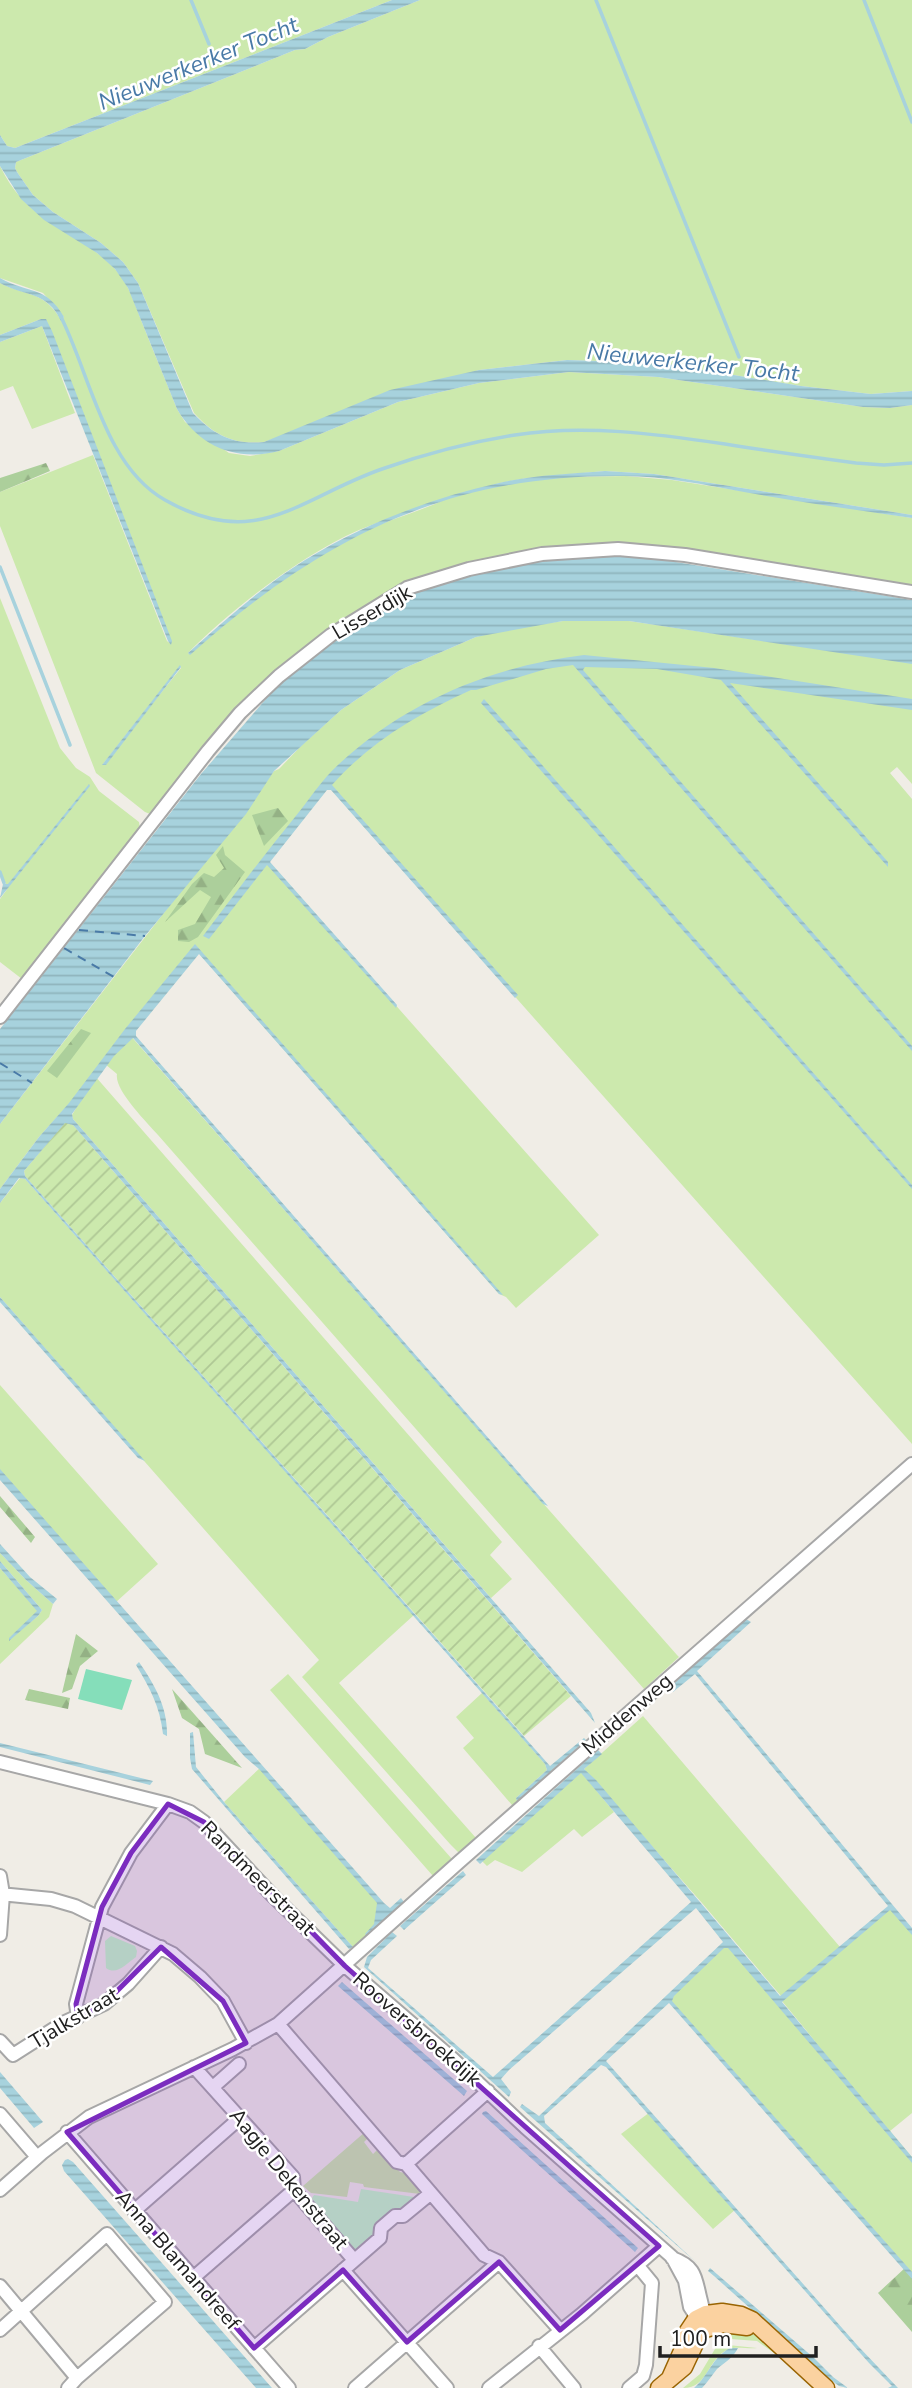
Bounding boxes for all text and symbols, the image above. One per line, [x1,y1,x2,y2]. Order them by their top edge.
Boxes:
water label: Nieuwerkerker Tocht [94,9,304,118]
water label: Nieuwerkerker Tocht [585,336,801,389]
street label: Lisserdijk [327,578,417,646]
street label: Middenweg [576,1667,678,1761]
street label: Randmeerstraat [195,1815,322,1942]
street label: Rooversbroekdijk [347,1965,488,2093]
street label: Tjalkstraat [24,1980,124,2056]
street label: Aagje Dekenstraat [223,2102,355,2256]
street label: Anna Blamandreef [109,2184,247,2337]
scale bar [660,2314,816,2358]
text: 100 m [670,2325,731,2353]

